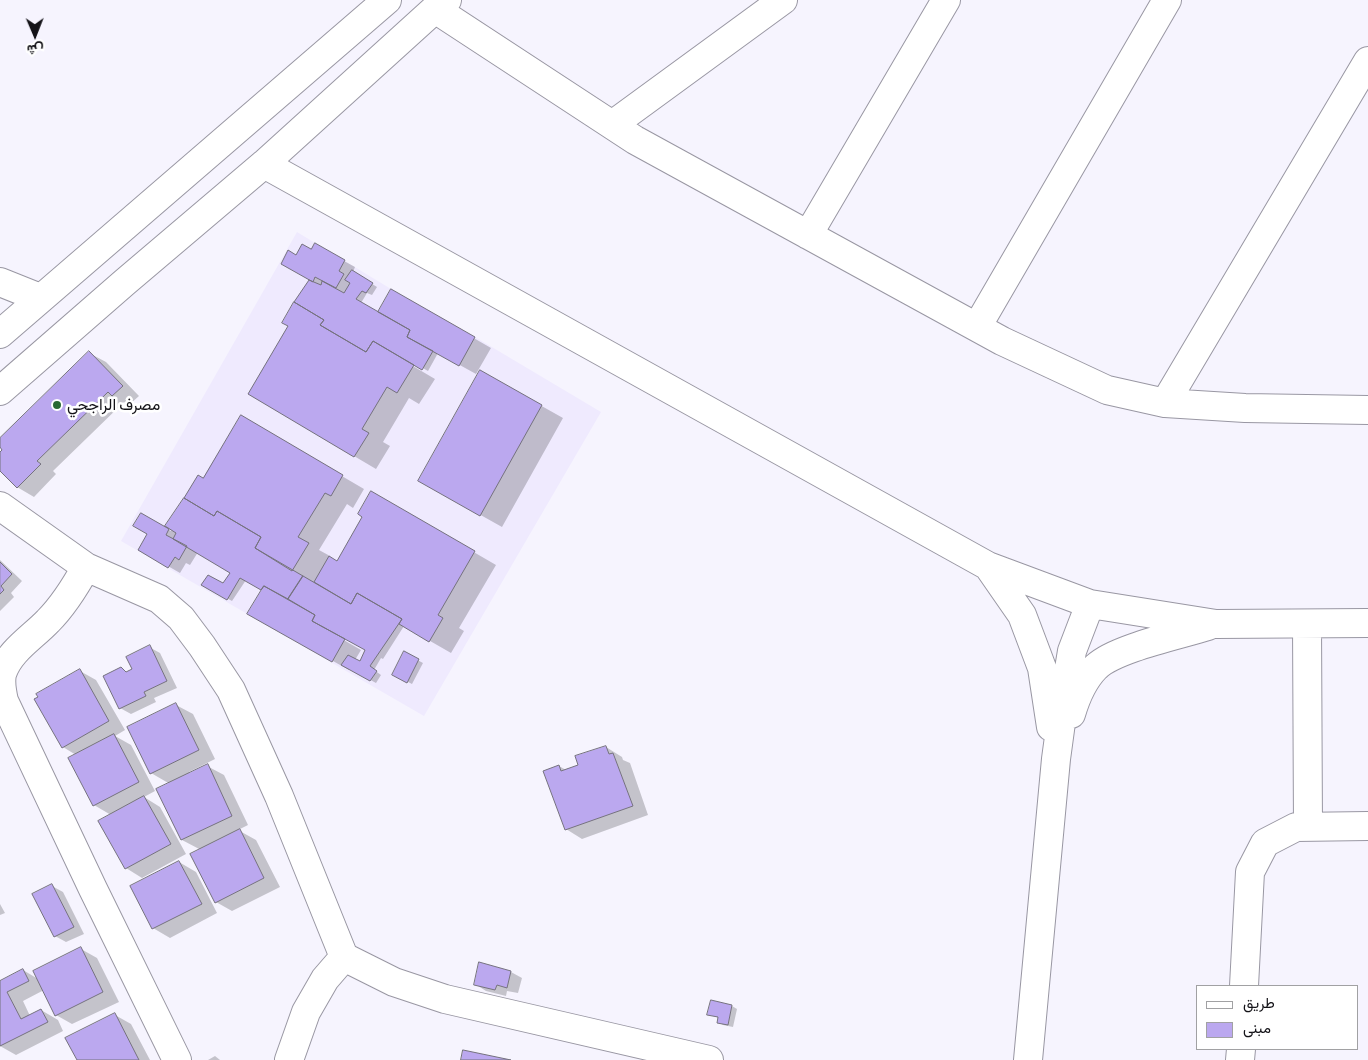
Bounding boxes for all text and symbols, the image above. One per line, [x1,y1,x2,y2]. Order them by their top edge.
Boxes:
north arrow [10,10,60,60]
text: ش [27,42,44,58]
place label: مصرف الراجحي [67,395,160,415]
marker: مصرف الراجحي [51,399,63,411]
legend [1196,985,1358,1050]
text: طريق [1243,995,1275,1011]
text: مبنى [1243,1020,1271,1036]

